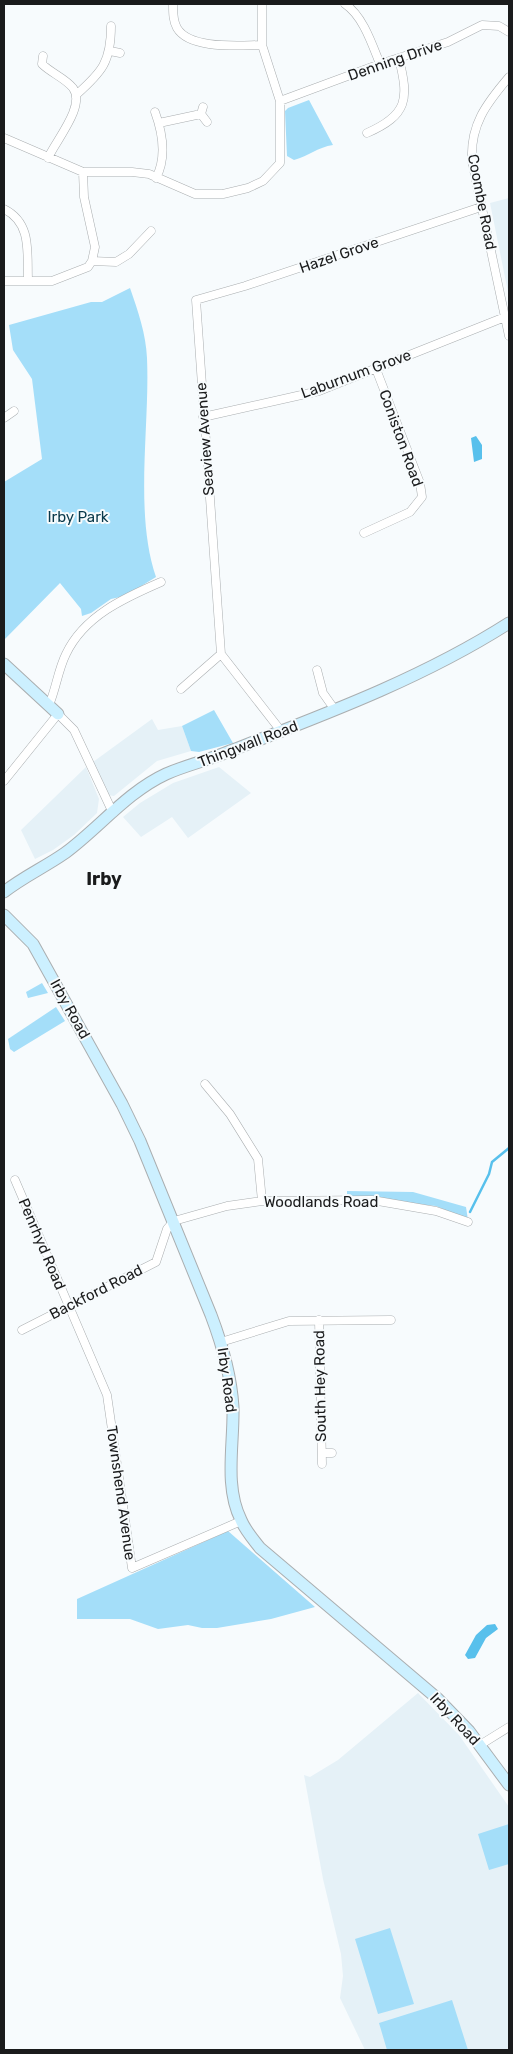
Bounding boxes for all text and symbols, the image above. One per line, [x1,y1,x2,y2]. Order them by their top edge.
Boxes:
street label: Denning Drive [346,35,444,85]
street label: Coombe Road [464,153,500,251]
street label: Hazel Grove [297,233,381,277]
street label: Laburnum Grove [298,346,414,402]
street label: Seaview Avenue [192,382,218,496]
street label: Coniston Road [375,387,427,489]
park label: Irby Park [47,508,109,526]
street label: Thingwall Road [195,717,301,771]
district label: Irby [86,868,122,890]
street label: Irby Road [46,976,94,1042]
street label: Woodlands Road [264,1193,378,1211]
street label: Penrhyd Road [15,1195,69,1293]
street label: Backford Road [46,1261,146,1323]
street label: South Hey Road [310,1330,330,1442]
street label: Irby Road [214,1346,240,1414]
street label: Townshend Avenue [103,1425,139,1561]
street label: Irby Road [426,1689,484,1749]

